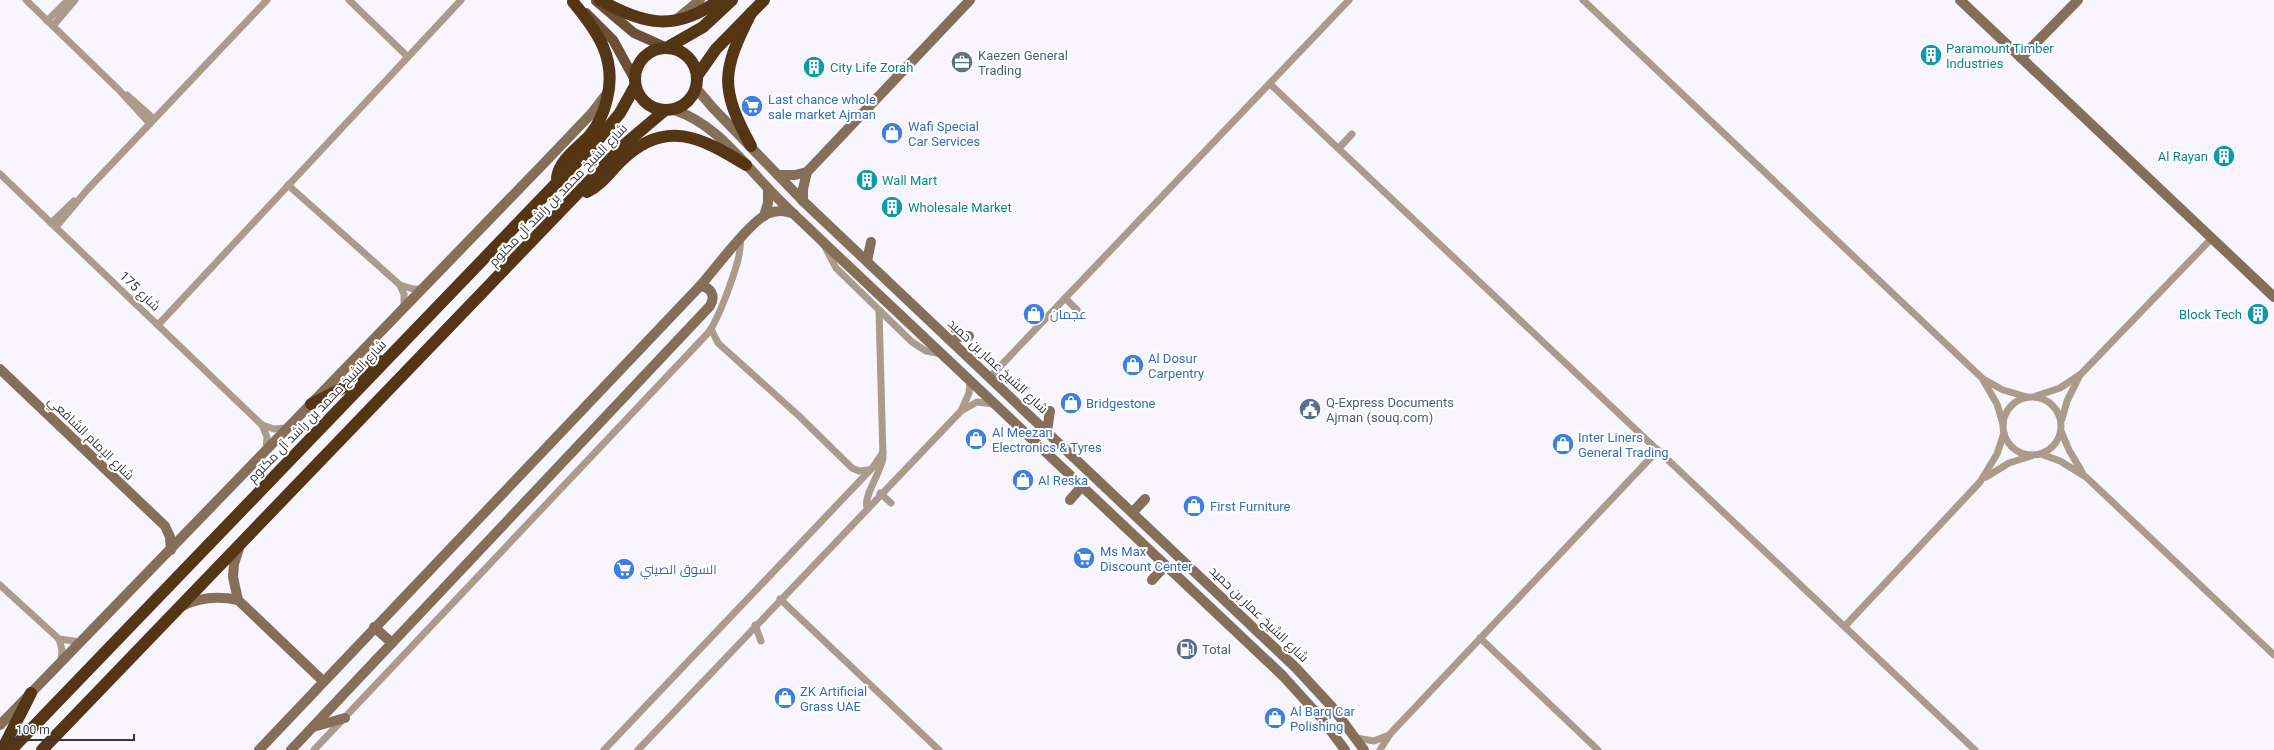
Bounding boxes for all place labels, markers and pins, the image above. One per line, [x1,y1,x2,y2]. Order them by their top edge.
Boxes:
place label: Paramount Timber Industries [1946,41,2054,71]
building icon: Paramount Timber Industries [1918,42,1944,68]
place label: Kaezen General Trading [978,48,1068,78]
office icon: Kaezen General Trading [949,49,975,75]
building icon: City Life Zorah [801,54,827,80]
place label: City Life Zorah [830,60,913,75]
place label: Last chance whole sale market Ajman [768,92,876,122]
supermarket icon: Last chance whole sale market Ajman [739,93,765,119]
place label: Wafi Special Car Services [908,119,980,149]
shop icon: Wafi Special Car Services [879,120,905,146]
building icon: Al Rayan [2211,143,2237,169]
place label: Al Rayan [2158,149,2208,164]
building icon: Wall Mart [854,167,880,193]
place label: Wall Mart [882,173,937,188]
building icon: Wholesale Market [879,194,905,220]
place label: Wholesale Market [908,200,1012,215]
shop icon: عجمان [1021,301,1047,327]
building icon: Block Tech [2245,301,2271,327]
place label: عجمان [1050,307,1087,322]
place label: Block Tech [2179,307,2242,322]
place label: Al Dosur Carpentry [1148,351,1204,381]
shop icon: Al Dosur Carpentry [1120,352,1146,378]
shop icon: Bridgestone [1058,390,1084,416]
place label: Q-Express Documents Ajman (souq.com) [1326,395,1454,425]
place label: Bridgestone [1086,396,1156,411]
public building icon: Q-Express Documents Ajman (souq.com) [1297,396,1323,422]
place label: Al Meezan Electronics & Tyres [992,425,1102,455]
shop icon: Al Meezan Electronics & Tyres [963,426,989,452]
place label: Inter Liners General Trading [1578,430,1669,460]
shop icon: Inter Liners General Trading [1550,431,1576,457]
shop icon: Al Reska [1010,467,1036,493]
place label: Al Reska [1038,473,1088,488]
shop icon: First Furniture [1181,493,1207,519]
place label: First Furniture [1210,499,1291,514]
place label: Ms Max Discount Center [1100,544,1193,574]
supermarket icon: Ms Max Discount Center [1071,545,1097,571]
supermarket icon: السوق الصيني [611,556,637,582]
place label: السوق الصيني [640,562,717,580]
fuel station icon: Total [1174,636,1200,662]
place label: Total [1202,642,1231,657]
place label: ZK Artificial Grass UAE [800,684,867,714]
shop icon: ZK Artificial Grass UAE [772,685,798,711]
place label: Al Barq Car Polishing [1290,704,1355,734]
shop icon: Al Barq Car Polishing [1262,705,1288,731]

